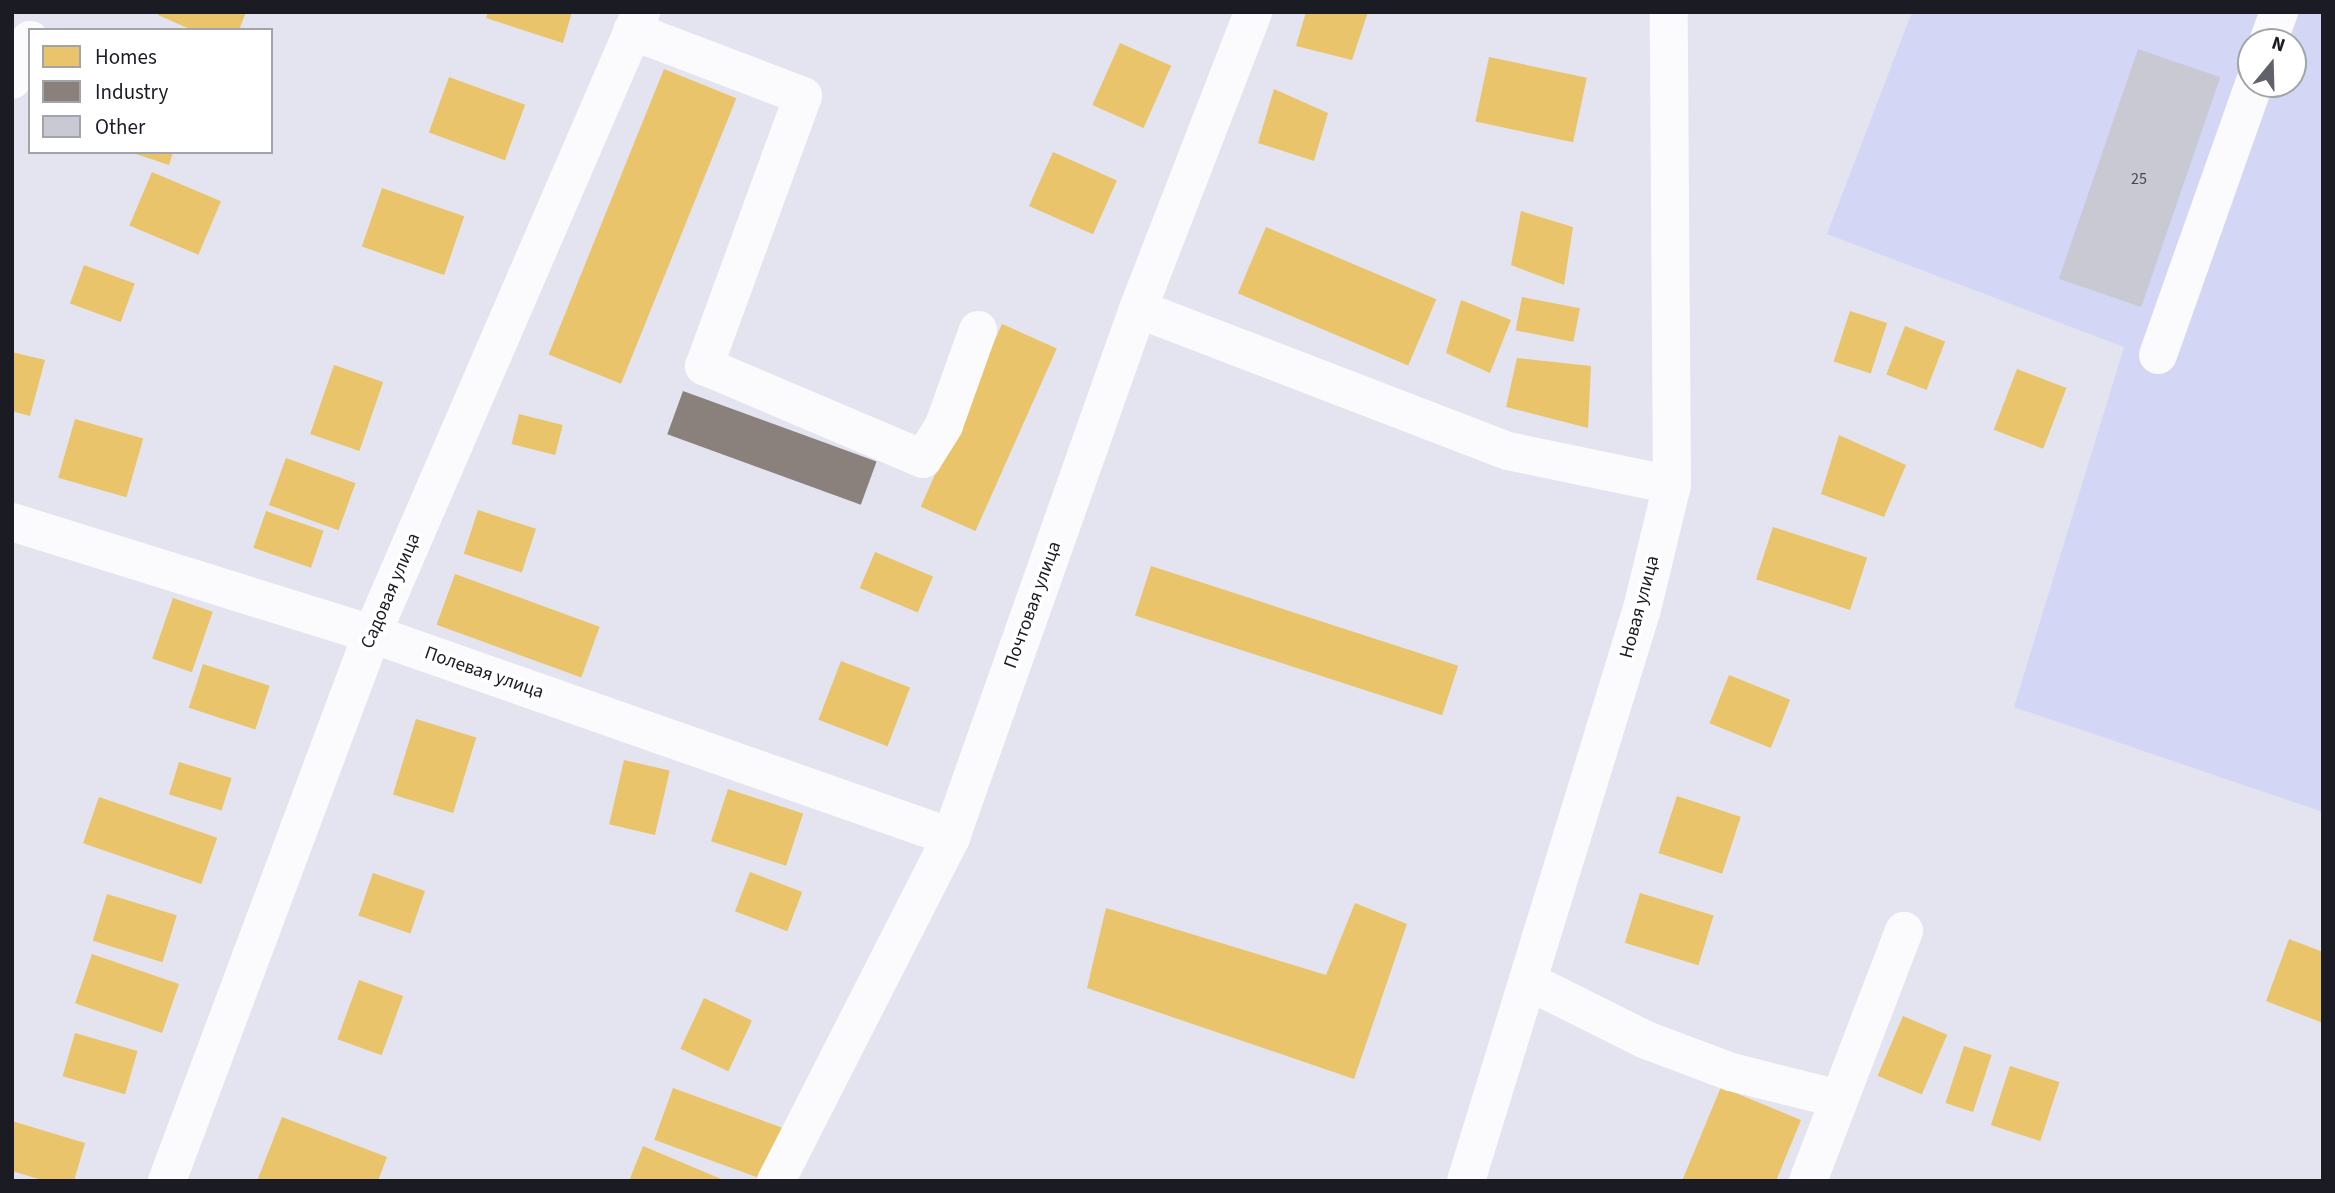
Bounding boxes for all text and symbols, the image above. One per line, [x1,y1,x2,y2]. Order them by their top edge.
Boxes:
legend [28,28,273,154]
north arrow [2237,28,2307,98]
text: N [2268,30,2289,59]
text: Homes [95,42,157,72]
text: Industry [95,77,168,107]
text: Other [95,112,145,142]
house number: 25 [2131,169,2147,189]
street label: Садовая улица [356,530,426,652]
street label: Почтовая улица [999,538,1067,672]
street label: Новая улица [1615,553,1665,661]
street label: Полевая улица [421,642,547,704]

